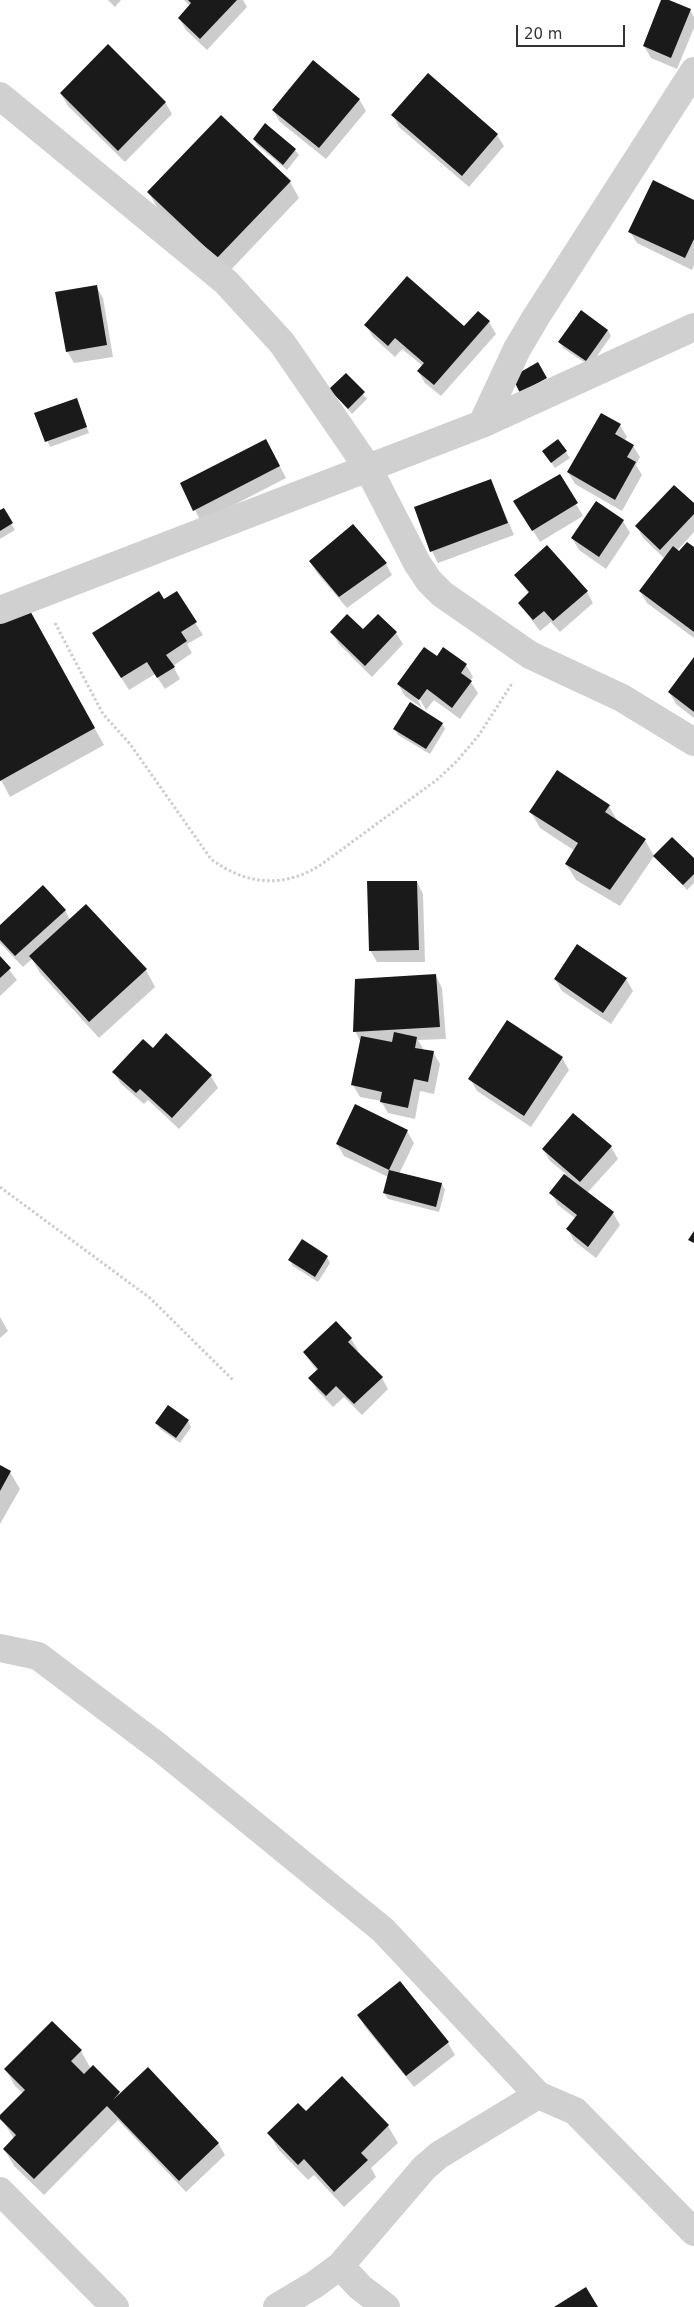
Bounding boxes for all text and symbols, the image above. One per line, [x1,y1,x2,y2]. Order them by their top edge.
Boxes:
scale bar [519,15,628,47]
text: 20 m [524,25,562,43]

